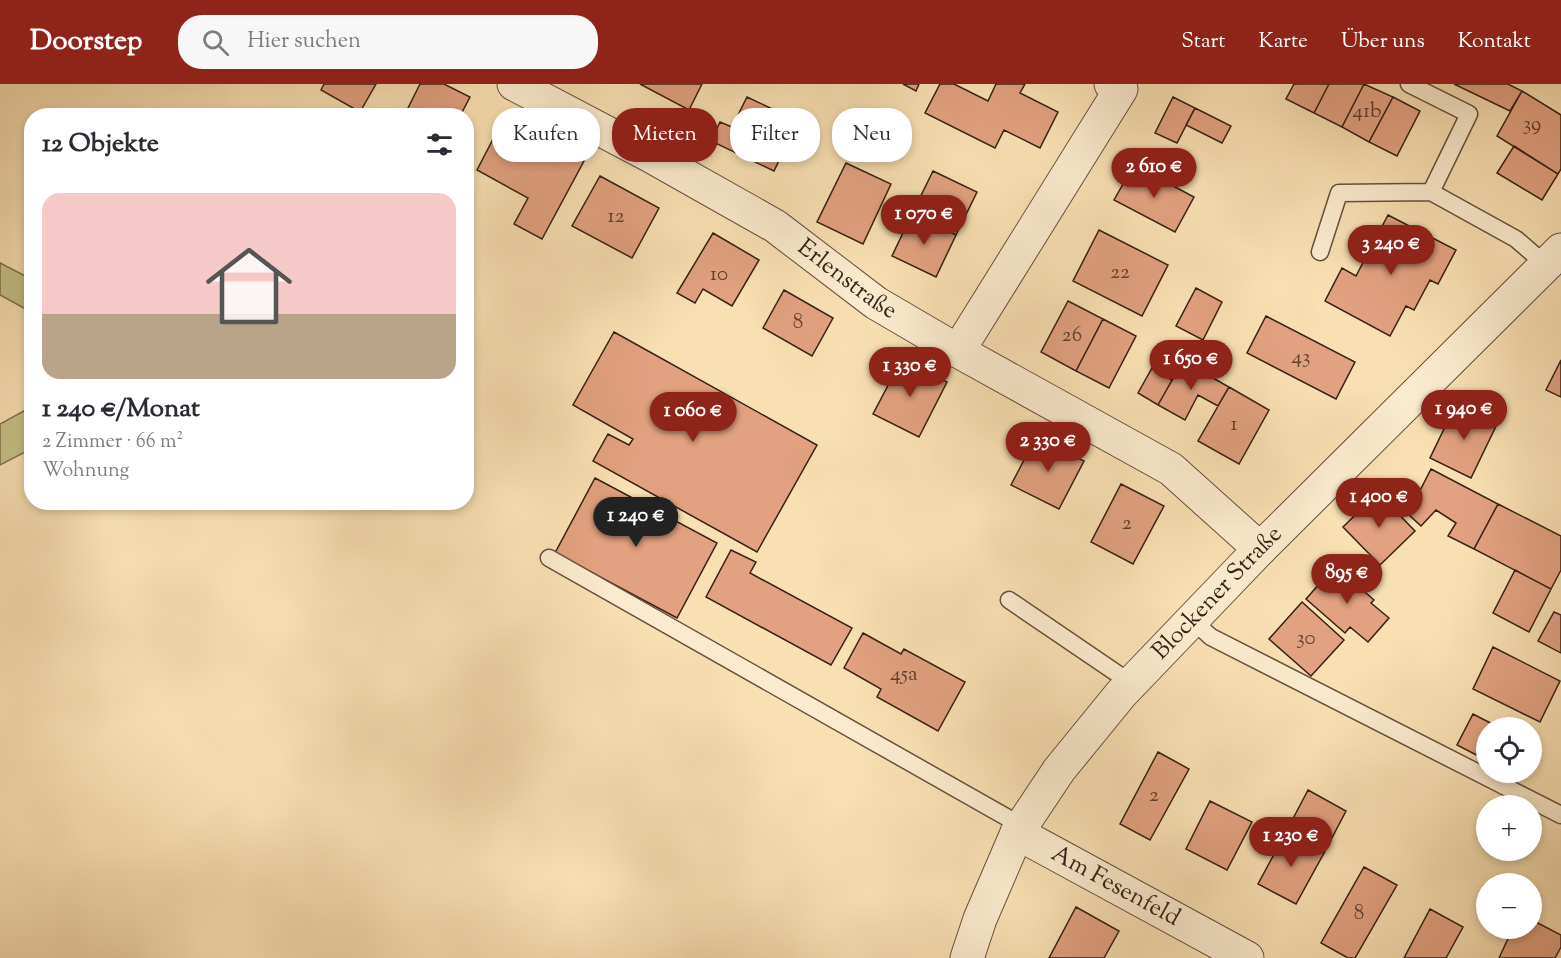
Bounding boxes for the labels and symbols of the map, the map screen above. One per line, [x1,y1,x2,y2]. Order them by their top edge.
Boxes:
house number: 41b [1352,97,1382,127]
house number: 39 [1523,110,1541,140]
pin: 2 610 € [1099,148,1209,199]
pin: 1 070 € [869,195,979,246]
house number: 12 [608,202,625,232]
pin: 3 240 € [1336,225,1446,276]
street label: Erlenstraße [790,232,903,328]
house number: 22 [1110,258,1130,288]
house number: 10 [710,260,728,290]
house number: 8 [793,308,803,338]
house number: 26 [1062,321,1082,351]
pin: 1 650 € [1136,340,1246,391]
house number: 43 [1291,343,1311,373]
pin: 1 330 € [855,347,965,398]
pin: 1 940 € [1409,390,1519,441]
pin: 1 060 € [638,392,748,443]
house number: 1 [1230,410,1238,440]
pin: 2 330 € [993,422,1103,473]
pin: 1 400 € [1324,478,1434,529]
pin: 1 240 € [581,497,691,548]
house number: 2 [1122,509,1132,539]
street label: Blockener Straße [1145,519,1290,668]
pin: 895 € [1305,554,1389,605]
house number: 30 [1296,624,1316,654]
house number: 45a [890,660,918,690]
house number: 2 [1149,781,1159,811]
pin: 1 230 € [1236,817,1346,868]
street label: Am Fesenfeld [1045,838,1186,936]
house number: 8 [1354,899,1364,929]

